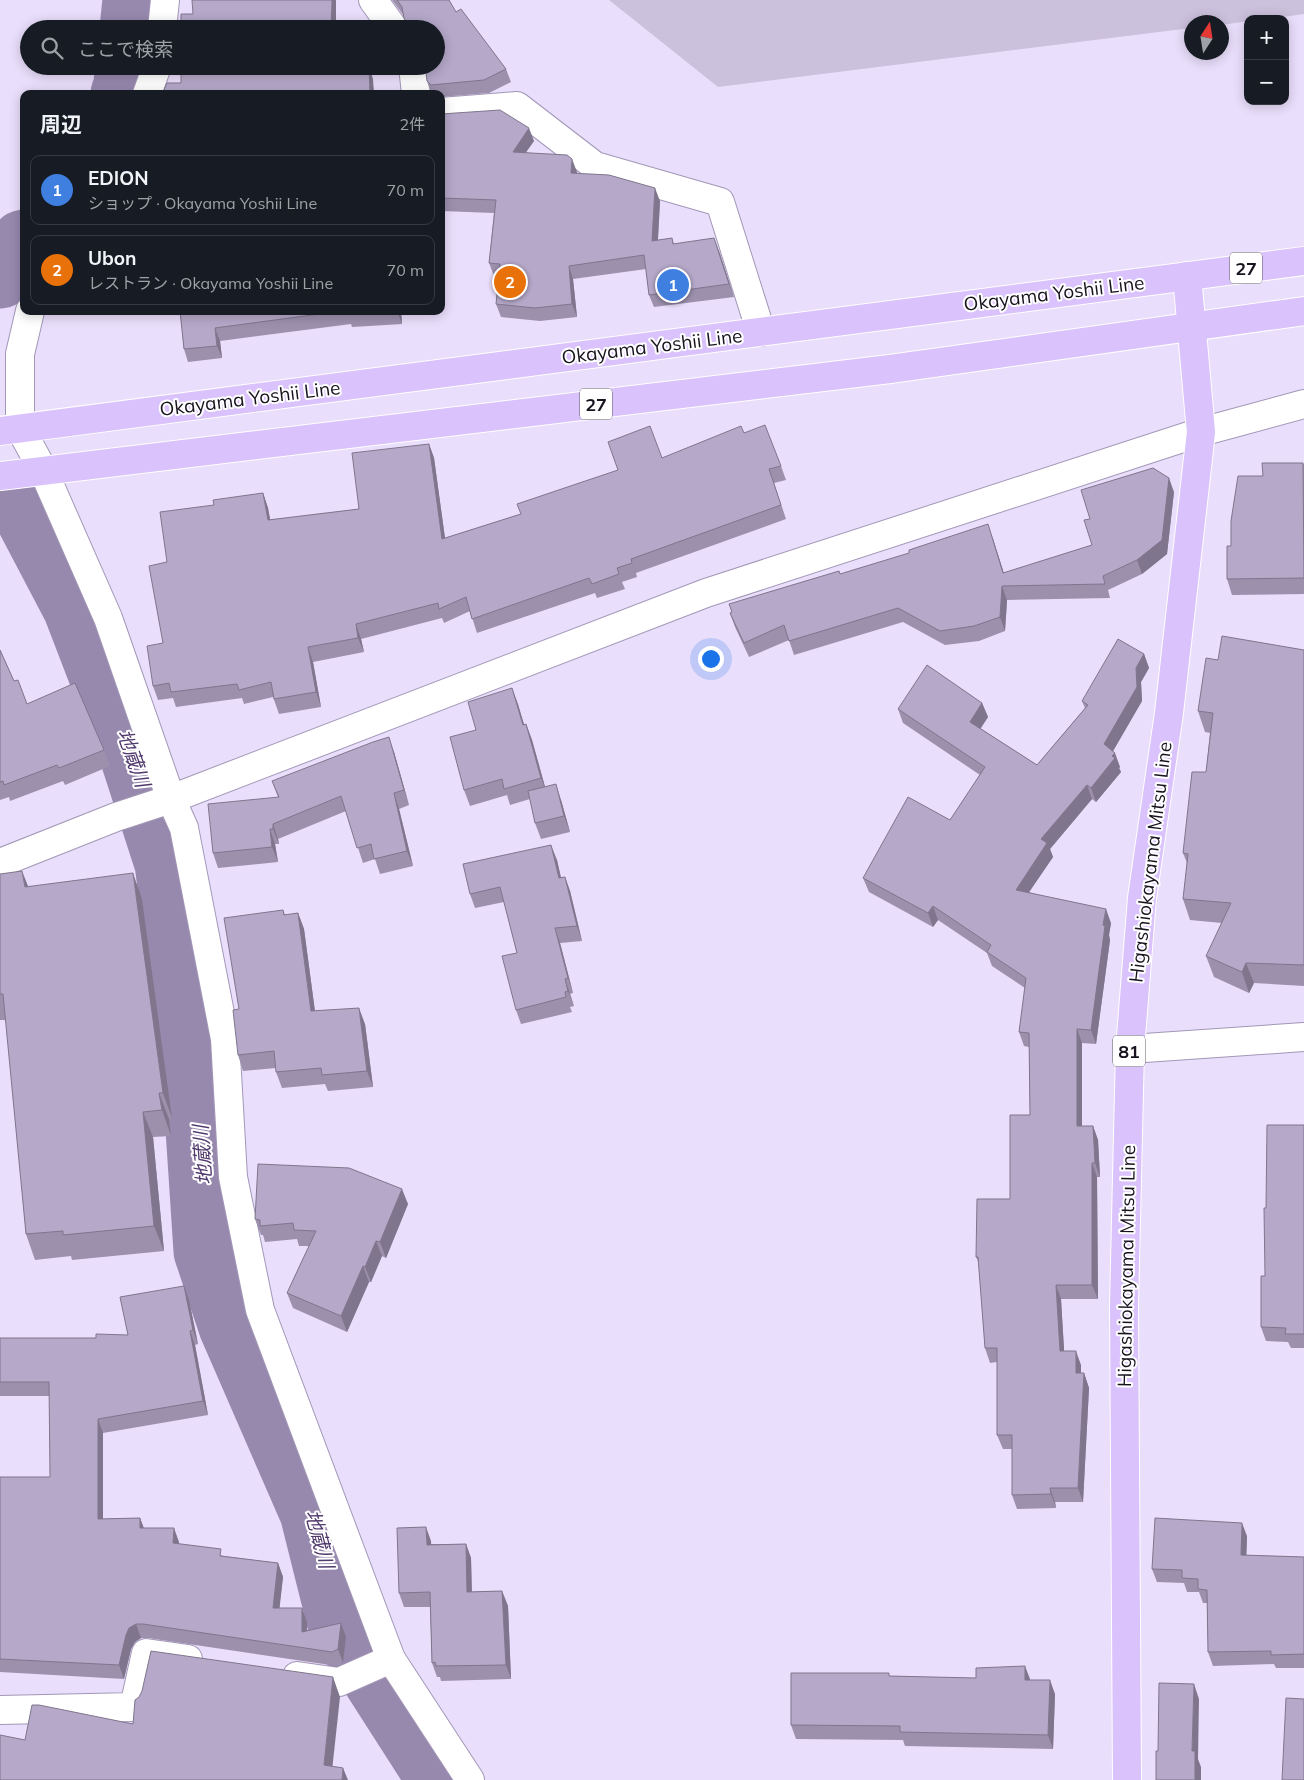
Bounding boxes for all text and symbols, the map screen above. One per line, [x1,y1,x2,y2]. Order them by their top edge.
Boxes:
north arrow [1184,15,1229,60]
map controls [1244,15,1289,105]
button: + [1244,15,1289,60]
search box [20,20,445,75]
icon: search [38,34,66,62]
text: ここで検索 [78,37,173,61]
button: − [1244,60,1289,105]
text: 周辺 [40,111,82,137]
text: 2件 [399,114,425,134]
text: EDION [88,166,148,190]
text: 1 [52,180,62,200]
text: 70 m [387,180,424,200]
text: ショップ · Okayama Yoshii Line [88,193,317,213]
text: Ubon [88,246,137,270]
road number: 27 [1230,252,1262,284]
text: 2 [52,260,62,280]
text: 70 m [387,260,424,280]
pin: 2 [494,263,526,301]
pin: 1 [657,266,689,304]
street label: Okayama Yoshii Line [962,270,1146,316]
text: レストラン · Okayama Yoshii Line [88,273,333,293]
street label: Okayama Yoshii Line [560,323,744,369]
street label: Okayama Yoshii Line [158,375,342,421]
road number: 27 [580,388,612,419]
your location [698,646,724,672]
water label: 地蔵川 [112,726,157,792]
street label: Higashiokayama Mitsu Line [1123,740,1177,984]
road number: 81 [1113,1036,1145,1066]
water label: 地蔵川 [187,1122,217,1186]
street label: Higashiokayama Mitsu Line [1112,1145,1140,1387]
water label: 地蔵川 [300,1507,340,1573]

